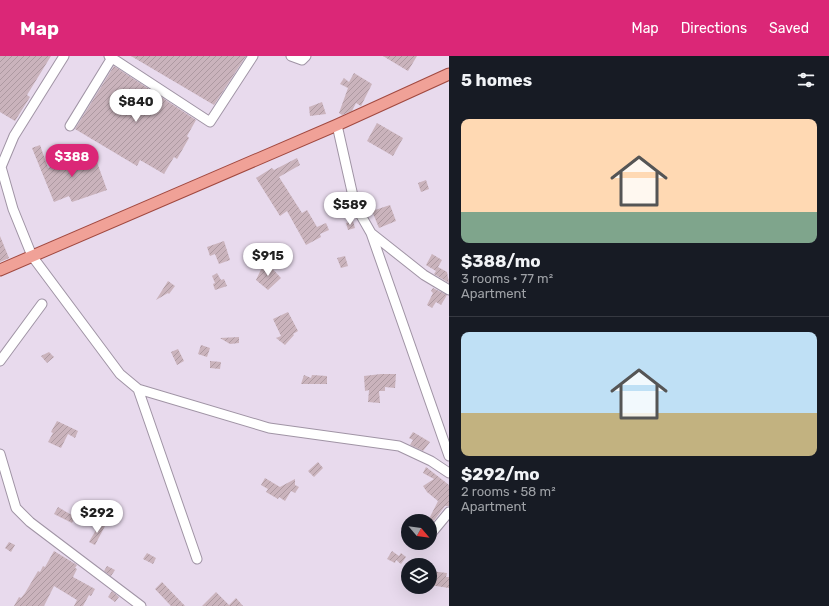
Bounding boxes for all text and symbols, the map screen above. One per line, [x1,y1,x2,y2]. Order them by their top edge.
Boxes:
text: Map [20,17,59,40]
text: Map [632,20,659,37]
text: Directions [681,20,747,37]
text: Saved [769,20,809,37]
icon: filters [795,69,817,91]
text: 5 homes [461,70,532,90]
pin: $840 [112,89,160,123]
text: $840 [118,94,154,109]
pin: $388 [48,144,96,178]
icon: home [603,145,675,217]
text: $388 [55,149,89,164]
pin: $589 [326,192,374,226]
text: $589 [333,197,367,212]
pin: $915 [244,243,292,277]
text: $915 [252,248,284,263]
text: $388/mo [461,251,541,271]
text: 3 rooms · 77 m² [461,271,553,286]
text: Apartment [461,286,526,301]
icon: home [603,358,675,430]
text: $292/mo [461,464,540,484]
text: 2 rooms · 58 m² [461,484,556,499]
text: Apartment [461,499,526,514]
pin: $292 [73,500,121,534]
text: $292 [80,505,114,520]
north arrow [401,514,437,550]
map controls [401,514,437,594]
button: layers [401,558,437,594]

